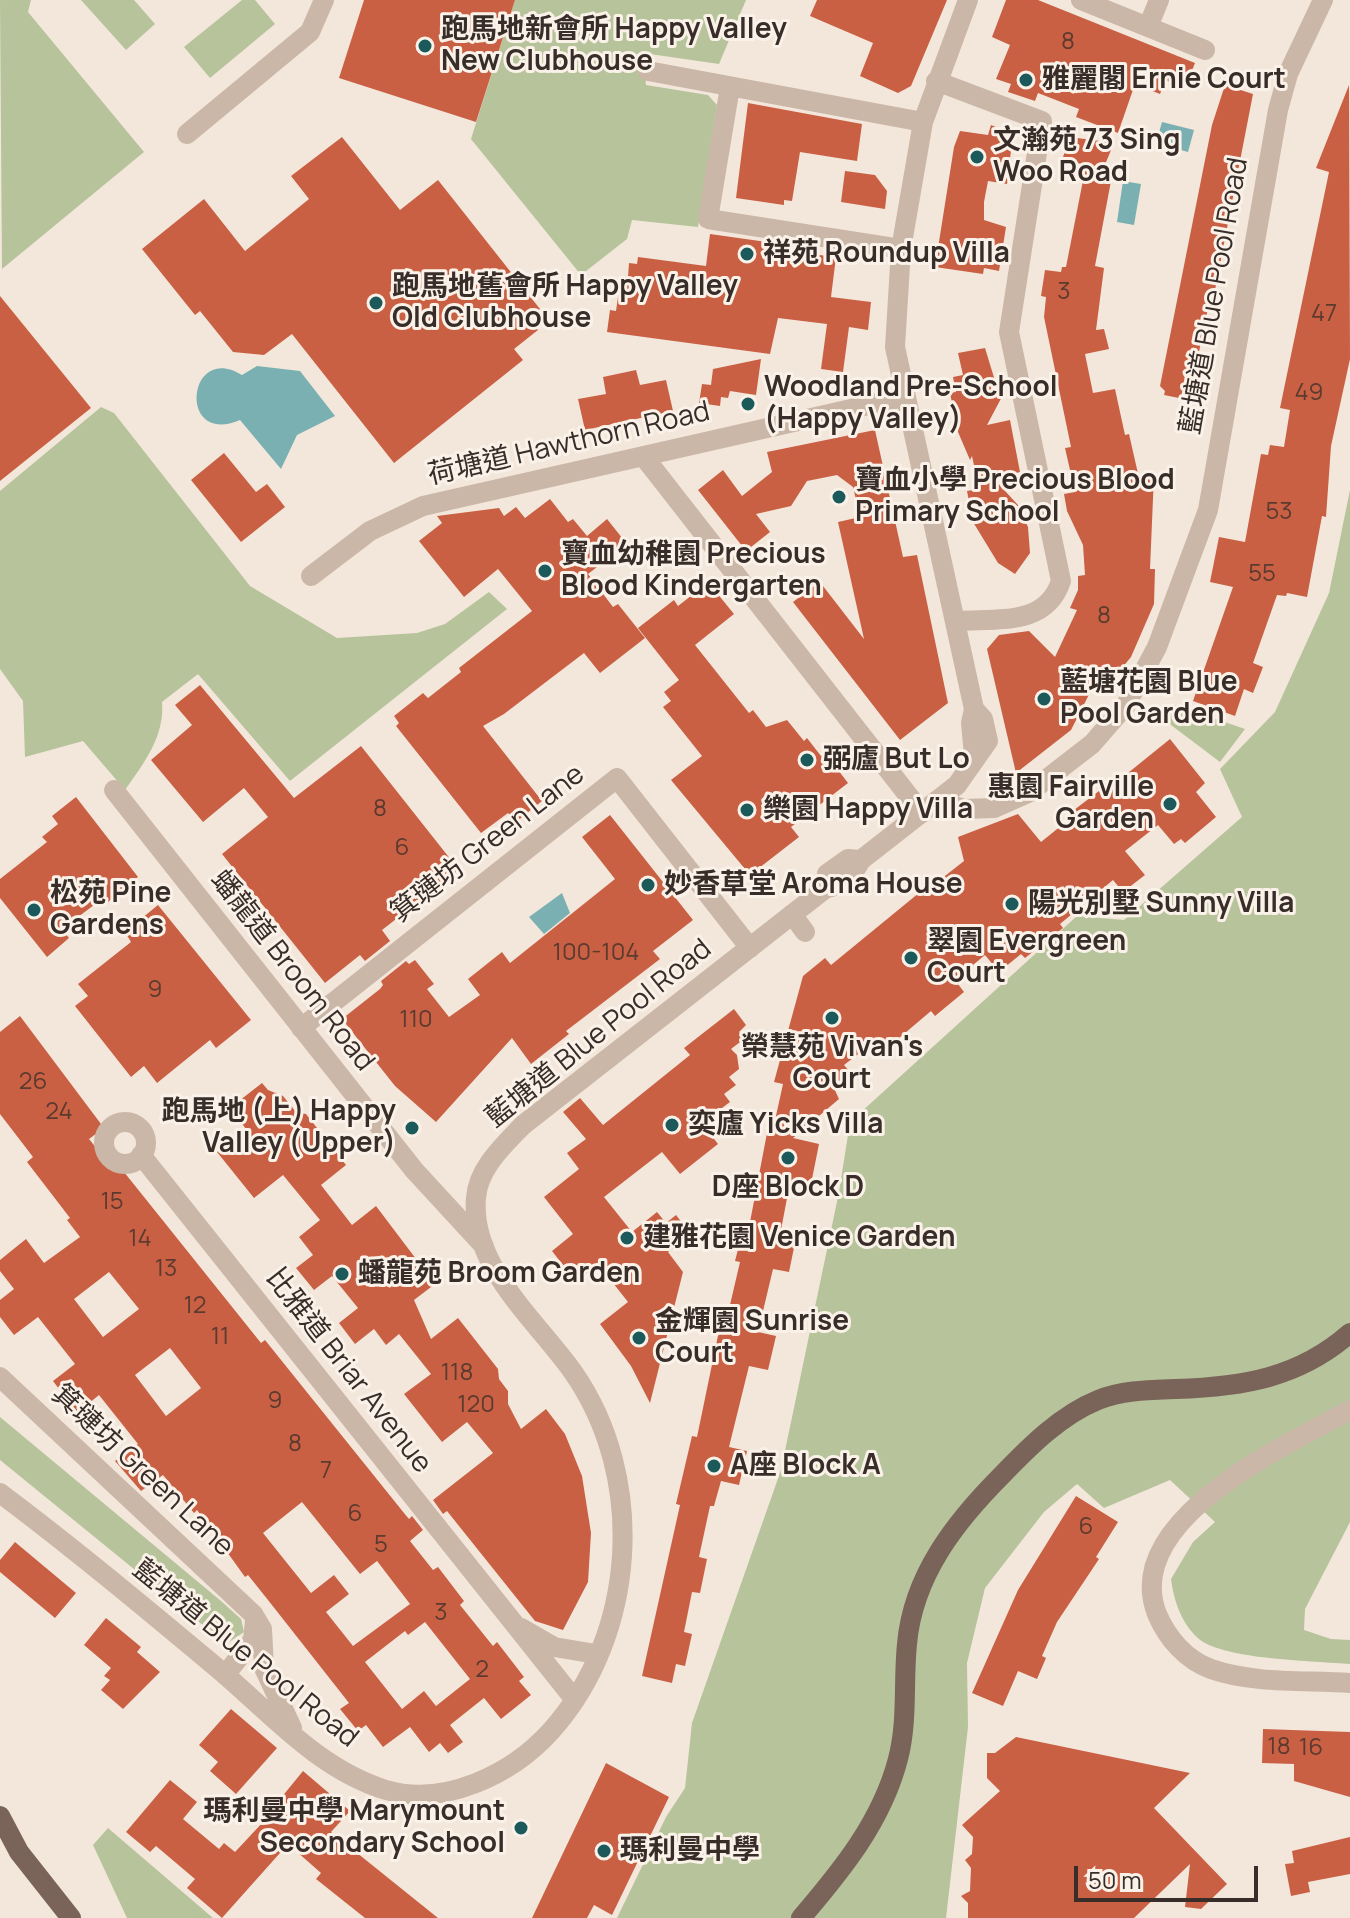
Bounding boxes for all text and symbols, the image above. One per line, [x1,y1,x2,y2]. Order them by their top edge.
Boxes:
place label: 跑馬地新會所 Happy Valley New Clubhouse [441,13,787,79]
house number: 8 [1061,28,1075,56]
marker: 跑馬地新會所 Happy Valley New Clubhouse [416,37,434,55]
place label: 雅麗閣 Ernie Court [1042,63,1286,97]
marker: 雅麗閣 Ernie Court [1017,71,1035,89]
place label: 文瀚苑 73 Sing Woo Road [993,124,1180,190]
marker: 文瀚苑 73 Sing Woo Road [968,148,986,166]
street label: 藍塘道 Blue Pool Road [1174,155,1256,437]
place label: 祥苑 Roundup Villa [763,237,1010,271]
marker: 祥苑 Roundup Villa [738,245,756,263]
place label: 跑馬地舊會所 Happy Valley Old Clubhouse [392,270,738,336]
house number: 3 [1057,278,1071,306]
marker: 跑馬地舊會所 Happy Valley Old Clubhouse [367,294,385,312]
house number: 47 [1311,300,1337,328]
place label: Woodland Pre-School (Happy Valley) [764,371,1058,437]
house number: 49 [1295,379,1323,407]
street label: 荷塘道 Hawthorn Road [425,395,713,493]
marker: Woodland Pre-School (Happy Valley) [739,395,757,413]
place label: 寶血小學 Precious Blood Primary School [855,464,1175,530]
marker: 寶血小學 Precious Blood Primary School [830,488,848,506]
house number: 53 [1265,498,1293,526]
place label: 寶血幼稚園 Precious Blood Kindergarten [561,538,826,604]
house number: 55 [1248,560,1276,588]
marker: 寶血幼稚園 Precious Blood Kindergarten [536,562,554,580]
house number: 8 [1097,602,1111,630]
place label: 藍塘花園 Blue Pool Garden [1060,666,1237,732]
marker: 藍塘花園 Blue Pool Garden [1035,690,1053,708]
place label: 弼廬 But Lo [823,743,970,777]
marker: 弼廬 But Lo [798,751,816,769]
street label: 箕璉坊 Green Lane [384,758,592,930]
place label: 惠園 Fairville Garden [987,771,1154,837]
place label: 樂園 Happy Villa [763,793,973,827]
house number: 8 [373,795,387,823]
marker: 惠園 Fairville Garden [1161,795,1179,813]
marker: 樂園 Happy Villa [738,801,756,819]
house number: 6 [395,834,409,862]
street label: 蟠龍道 Broom Road [203,864,381,1078]
place label: 妙香草堂 Aroma House [664,868,963,902]
marker: 妙香草堂 Aroma House [639,876,657,894]
place label: 松苑 Pine Gardens [50,877,171,943]
place label: 陽光別墅 Sunny Villa [1028,887,1294,921]
marker: 陽光別墅 Sunny Villa [1003,895,1021,913]
marker: 松苑 Pine Gardens [25,901,43,919]
place label: 翠園 Evergreen Court [927,925,1126,991]
street label: 藍塘道 Blue Pool Road [479,933,719,1135]
house number: 100-104 [553,939,639,967]
marker: 翠園 Evergreen Court [902,949,920,967]
house number: 9 [148,976,162,1004]
house number: 110 [399,1006,433,1034]
marker: 榮慧苑 Vivan's Court [823,1009,841,1027]
place label: 榮慧苑 Vivan's Court [741,1031,923,1097]
house number: 26 [19,1068,47,1096]
place label: 跑馬地 (上) Happy Valley (Upper) [162,1095,396,1161]
house number: 24 [45,1098,73,1126]
place label: 奕廬 Yicks Villa [688,1108,883,1142]
marker: 奕廬 Yicks Villa [663,1116,681,1134]
marker: 跑馬地 (上) Happy Valley (Upper) [403,1119,421,1137]
marker: D座 Block D [779,1149,797,1167]
place label: D座 Block D [712,1171,864,1205]
house number: 15 [100,1188,124,1216]
place label: 建雅花園 Venice Garden [643,1221,956,1255]
house number: 14 [128,1225,152,1253]
marker: 建雅花園 Venice Garden [618,1229,636,1247]
house number: 13 [155,1255,177,1283]
place label: 蟠龍苑 Broom Garden [358,1257,640,1291]
street label: 比雅道 Briar Avenue [258,1262,438,1480]
marker: 蟠龍苑 Broom Garden [333,1265,351,1283]
house number: 12 [183,1292,207,1320]
place label: 金輝園 Sunrise Court [655,1305,849,1371]
house number: 11 [211,1323,229,1351]
marker: 金輝園 Sunrise Court [630,1329,648,1347]
house number: 118 [441,1359,473,1387]
street label: 箕璉坊 Green Lane [44,1378,240,1564]
house number: 9 [268,1387,282,1415]
house number: 120 [457,1391,495,1419]
house number: 8 [288,1430,302,1458]
place label: A座 Block A [730,1449,881,1483]
house number: 7 [320,1457,332,1485]
marker: A座 Block A [705,1457,723,1475]
house number: 6 [348,1500,362,1528]
house number: 6 [1079,1513,1093,1541]
house number: 5 [374,1531,388,1559]
street label: 藍塘道 Blue Pool Road [125,1553,365,1755]
house number: 3 [434,1599,448,1627]
house number: 2 [475,1656,489,1684]
house number: 18 [1267,1733,1291,1761]
house number: 16 [1299,1734,1323,1762]
place label: 瑪利曼中學 Marymount Secondary School [204,1795,505,1861]
marker: 瑪利曼中學 Marymount Secondary School [512,1819,530,1837]
place label: 瑪利曼中學 [620,1834,760,1868]
marker: 瑪利曼中學 [595,1842,613,1860]
scale bar [1078,1850,1262,1900]
text: 50 m [1088,1863,1142,1896]

